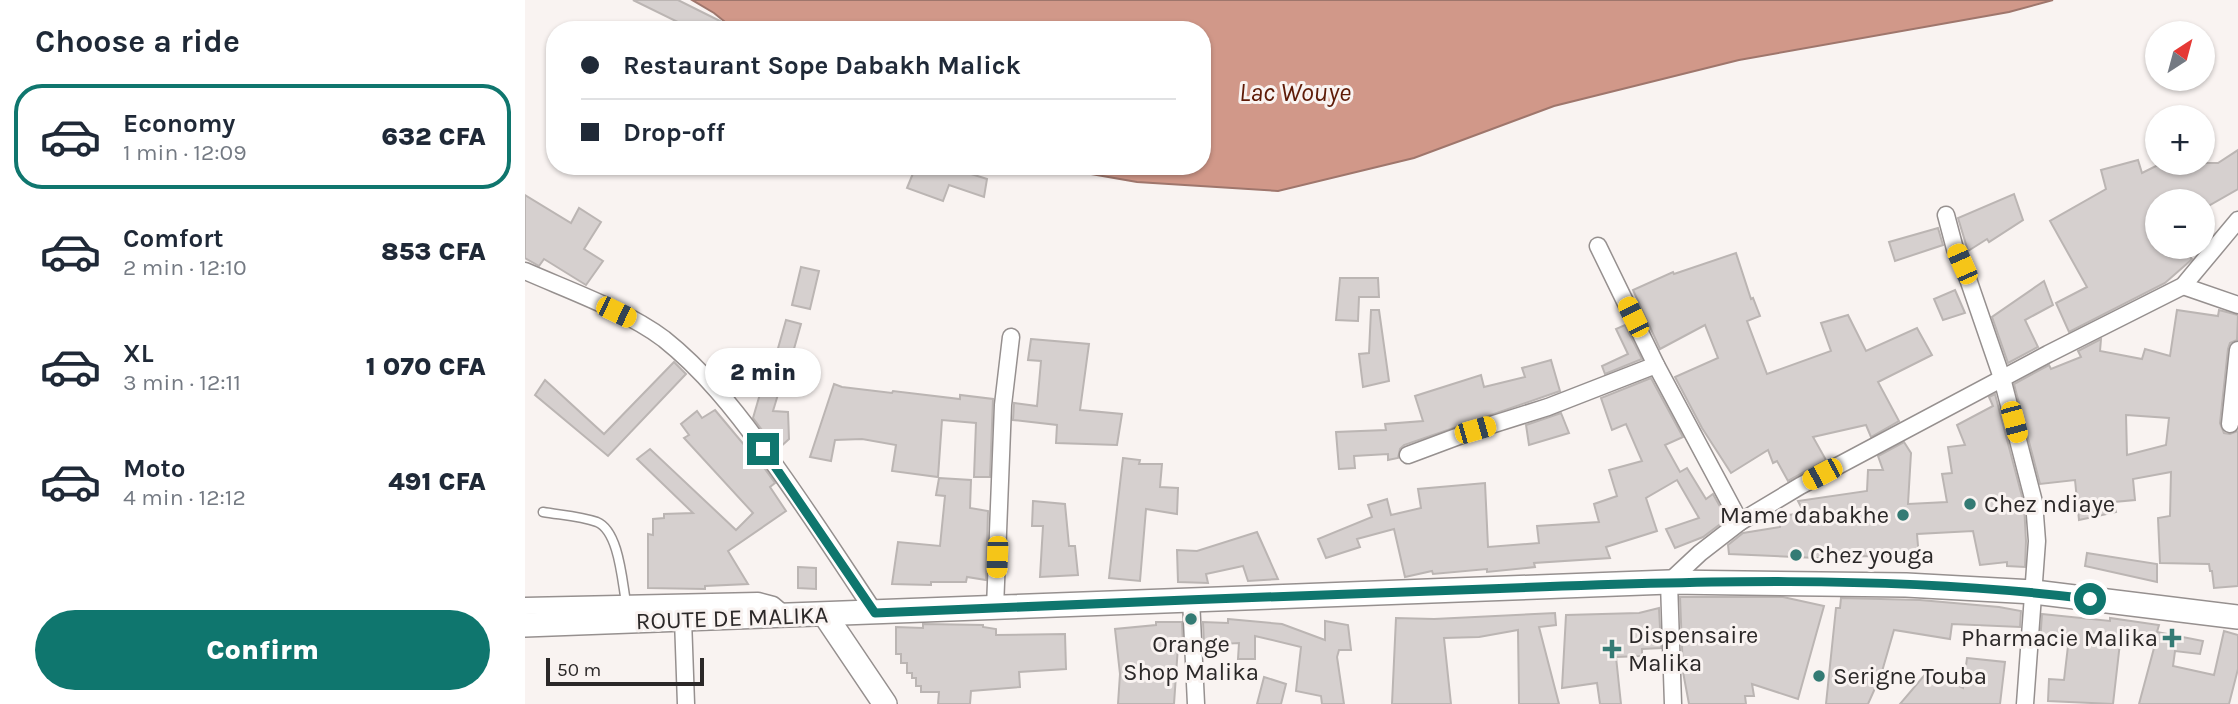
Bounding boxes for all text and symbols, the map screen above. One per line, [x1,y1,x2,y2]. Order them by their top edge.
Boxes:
north arrow [2145,21,2215,91]
map controls [2145,21,2215,259]
text: Choose a ride [35,23,240,60]
text: Restaurant Sope Dabakh Malick [623,50,1021,81]
water label: Lac Wouye [1239,77,1351,108]
icon: car [39,105,102,168]
button: + [2145,105,2215,175]
text: Economy [123,108,235,139]
text: Drop-off [623,117,725,148]
text: 632 CFA [381,121,486,152]
text: 1 min · 12:09 [123,139,247,166]
button: − [2145,189,2215,259]
icon: car [39,220,102,283]
text: Comfort [123,223,224,254]
text: 853 CFA [381,236,486,267]
car [1944,241,1981,287]
text: 2 min · 12:10 [123,254,247,281]
car [593,293,640,331]
car [1615,294,1652,340]
icon: car [39,335,102,398]
text: XL [123,338,154,369]
callout: 2 min [705,348,821,396]
text: 1 070 CFA [366,351,486,382]
text: 2 min [730,359,796,386]
text: 3 min · 12:11 [123,369,241,396]
car [1999,399,2030,445]
car [1452,414,1499,446]
route end [747,433,779,465]
icon: car [39,450,102,513]
text: Moto [123,453,185,484]
car [1799,455,1846,493]
text: 491 CFA [388,466,486,497]
text: 4 min · 12:12 [123,484,246,511]
place label: Chez ndiaye [1984,490,2115,518]
marker: Chez ndiaye [1962,496,1978,512]
place label: Mame dabakhe [1720,501,1889,529]
marker: Mame dabakhe [1895,507,1911,523]
car [986,536,1009,578]
place label: Chez youga [1810,541,1934,569]
marker: Chez youga [1788,547,1804,563]
route start [2074,583,2106,615]
street label: ROUTE DE MALIKA [635,601,829,635]
button: Confirm [35,610,490,690]
marker: Orange Shop Malika [1183,611,1199,627]
place label: Dispensaire Malika [1628,621,1758,677]
place label: Pharmacie Malika [1961,624,2158,652]
place label: Orange Shop Malika [1123,630,1259,686]
marker: Pharmacie Malika [2164,630,2180,646]
marker: Dispensaire Malika [1602,639,1622,659]
scale bar [546,655,703,687]
text: 50 m [557,659,601,681]
place label: Serigne Touba [1833,662,1987,690]
marker: Serigne Touba [1811,668,1827,684]

